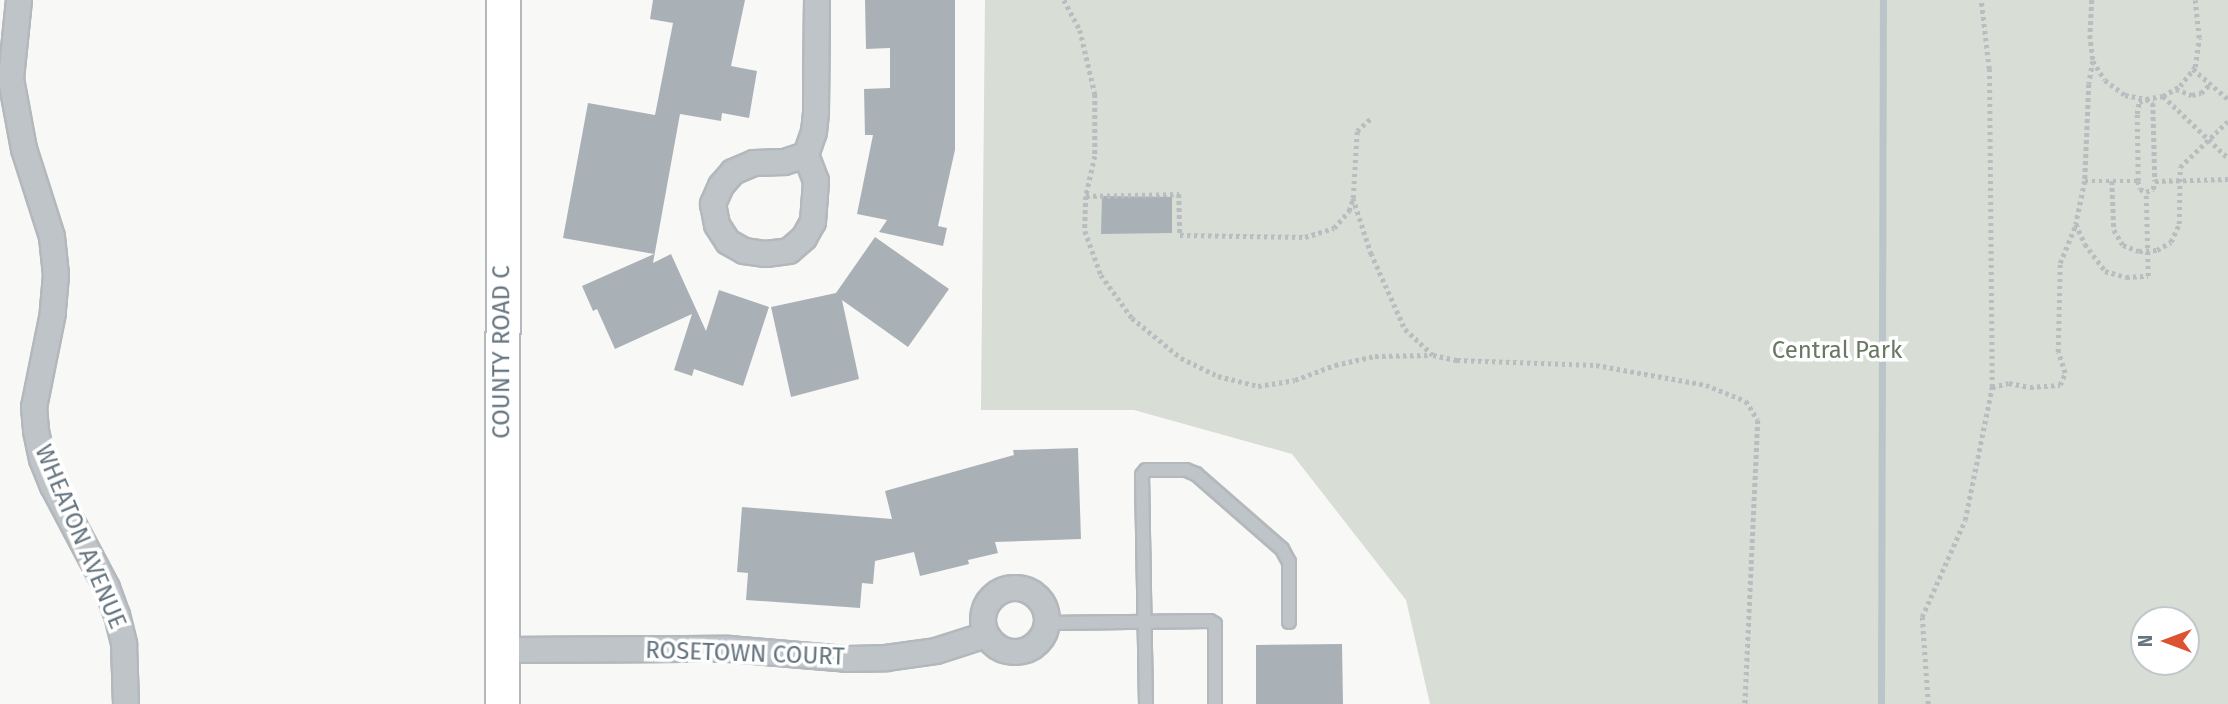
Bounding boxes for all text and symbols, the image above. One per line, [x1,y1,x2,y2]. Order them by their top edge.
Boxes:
street label: COUNTY ROAD C [488,265,516,439]
park label: Central Park [1772,337,1902,365]
street label: WHEATON AVENUE [28,441,132,633]
north arrow [2130,606,2200,676]
text: N [2134,635,2157,647]
street label: ROSETOWN COURT [645,636,845,672]

